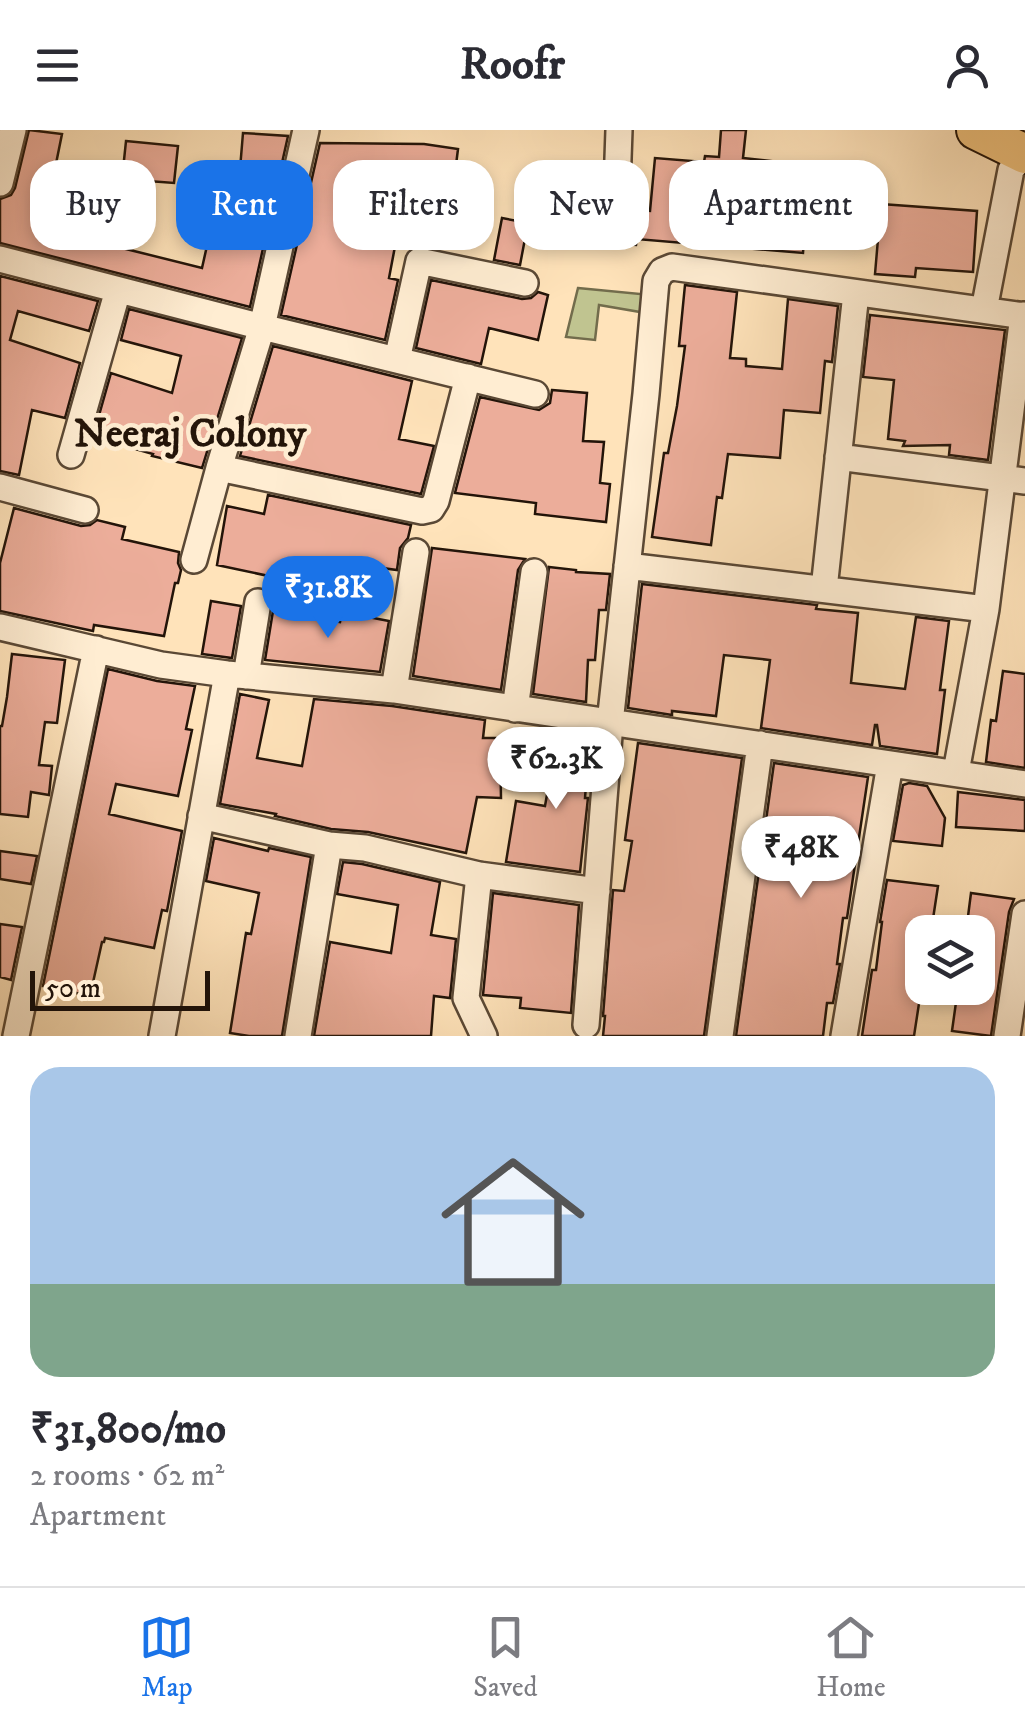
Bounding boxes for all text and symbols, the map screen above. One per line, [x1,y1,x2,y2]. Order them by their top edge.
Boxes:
text: Roofr [460,37,565,93]
icon: menu [30,38,85,93]
icon: person [940,38,995,93]
chip: Buy [30,160,156,250]
chip: Rent [176,160,313,250]
chip: Filters [333,160,494,250]
chip: New [514,160,649,250]
chip: Apartment [669,160,888,250]
district label: Neeraj Colony [74,410,307,460]
pin: ₹31.8K [247,556,409,641]
text: ₹31.8K [284,568,372,608]
pin: ₹62.3K [475,727,637,812]
text: ₹62.3K [509,739,603,779]
pin: ₹48K [742,816,860,901]
text: ₹48K [763,828,839,868]
map controls [905,915,995,1005]
button: layers [905,915,995,1005]
scale bar [30,966,210,1010]
text: 50 m [45,971,101,1006]
icon: home [423,1132,603,1312]
text: ₹31,800/mo [30,1404,226,1456]
text: 2 rooms · 62 m² [30,1456,224,1496]
text: Apartment [30,1496,166,1536]
tab: Map [139,1610,194,1705]
tab: Saved [473,1610,538,1705]
tab: Home [816,1610,886,1705]

